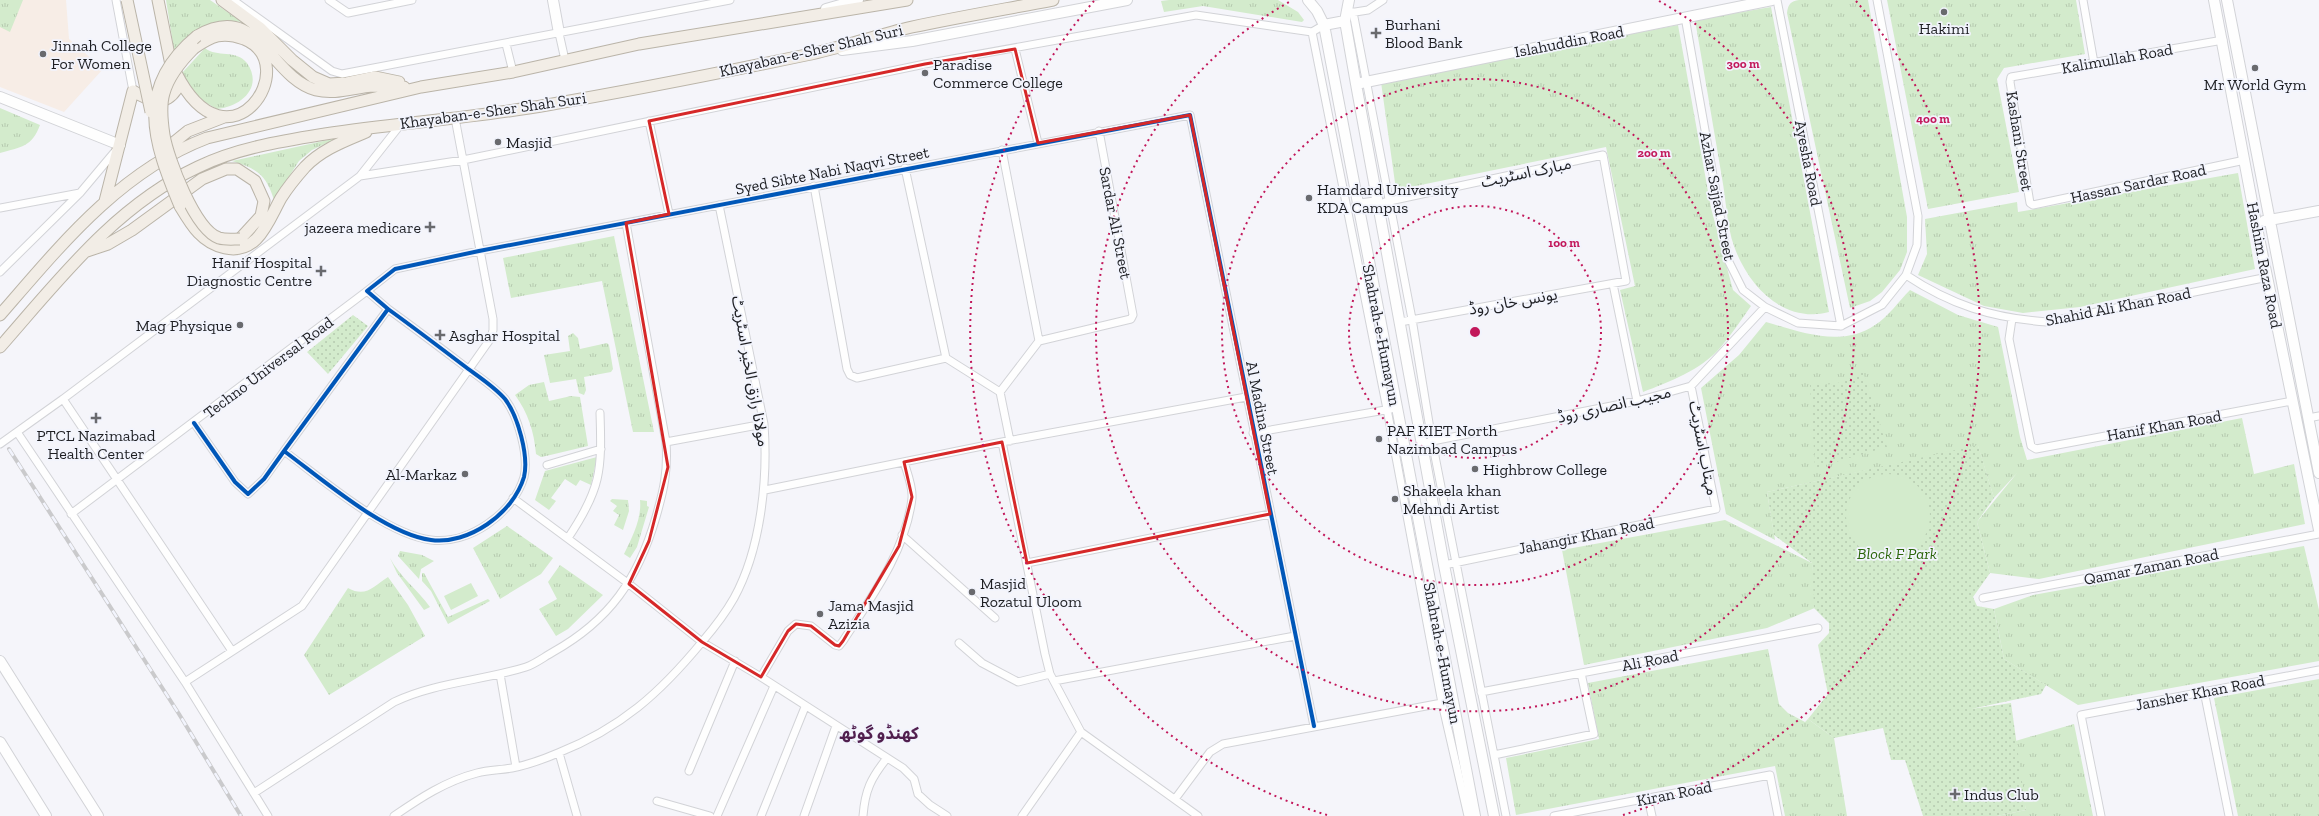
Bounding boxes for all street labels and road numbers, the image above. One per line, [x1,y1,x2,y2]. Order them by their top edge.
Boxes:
street label: Khayaban-e-Sher Shah Suri [717,20,905,81]
street label: Islahuddin Road [1513,22,1626,61]
street label: Kalimullah Road [2060,39,2174,78]
street label: Khayaban-e-Sher Shah Suri [399,88,588,133]
street label: Kashani Street [2002,90,2037,193]
street label: Ayesha Road [1791,119,1826,208]
street label: Azhar Sajjad Street [1696,130,1739,262]
street label: Syed Sibte Nabi Naqvi Street [734,142,931,199]
street label: مبارک اسٹریٹ [1479,154,1573,191]
street label: Hassan Sardar Road [2069,160,2208,207]
street label: Sardar Ali Street [1095,165,1136,281]
street label: Hashim Raza Road [2243,200,2286,330]
street label: Shahrah-e-Humayun [1358,263,1405,408]
street label: Shahid Ali Khan Road [2044,283,2193,330]
street label: یونس خان روڈ [1467,284,1559,319]
street label: مولانا رازق الخیر اسٹریٹ [728,294,773,448]
street label: Techno Universal Road [200,312,337,422]
street label: Al Madina Street [1242,359,1283,477]
street label: مجیب انصاری روڈ [1555,382,1673,427]
street label: مہتاب اسٹریٹ [1684,399,1722,497]
street label: Hanif Khan Road [2105,406,2223,445]
street label: Jahangir Khan Road [1517,513,1656,558]
street label: Qamar Zaman Road [2082,544,2220,589]
street label: Shahrah-e-Humayun [1419,581,1466,726]
street label: Ali Road [1620,646,1680,675]
street label: Jansher Khan Road [2134,671,2267,714]
street label: Kiran Road [1635,777,1714,810]

